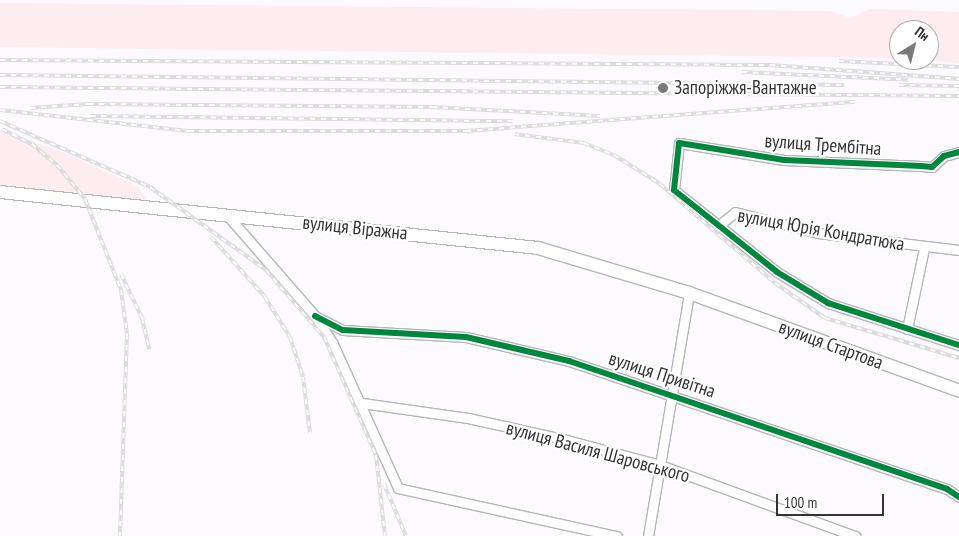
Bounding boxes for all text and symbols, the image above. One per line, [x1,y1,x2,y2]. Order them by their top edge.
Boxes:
north arrow [889,20,939,70]
text: Пн [911,22,933,45]
place label: Запоріжжя-Вантажне [674,77,817,99]
marker: Запоріжжя-Вантажне [656,81,670,95]
street label: вулиця Трембітна [764,130,882,160]
street label: вулиця Юрія Кондратюка [736,204,906,256]
street label: вулиця Віражна [301,211,409,245]
street label: вулиця Стартова [776,316,886,374]
street label: вулиця Привітна [606,347,718,403]
street label: вулиця Василя Шаровського [504,417,692,487]
scale bar [779,484,886,516]
text: 100 m [784,493,817,512]

